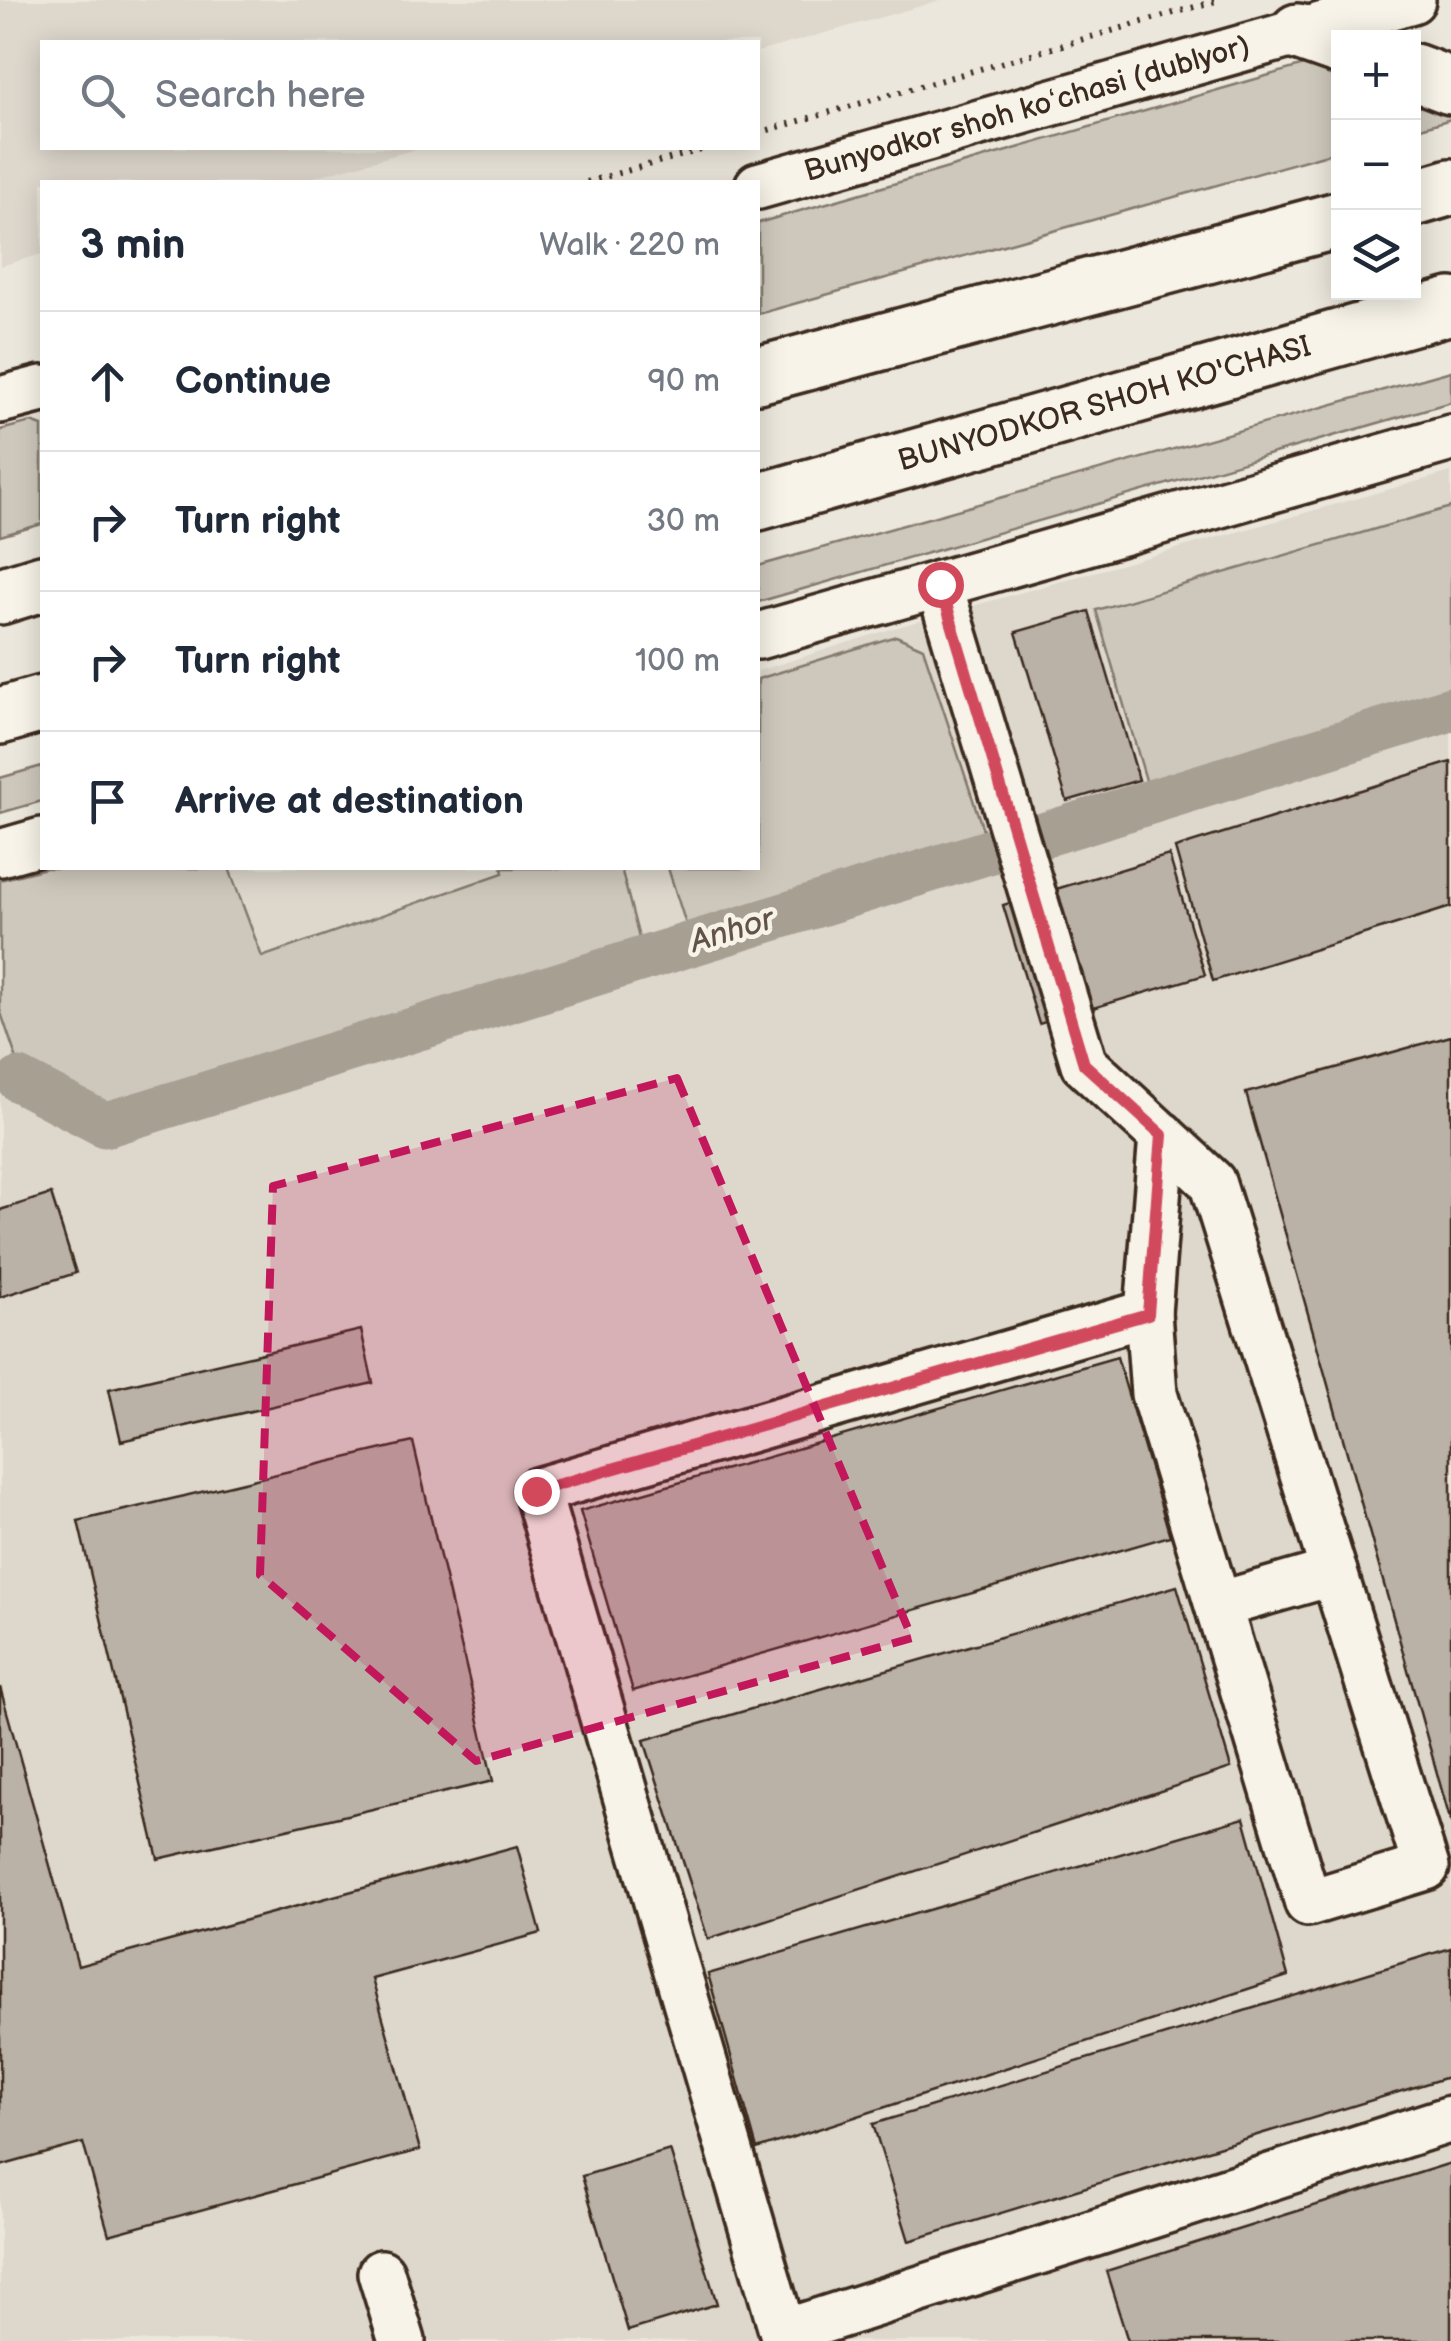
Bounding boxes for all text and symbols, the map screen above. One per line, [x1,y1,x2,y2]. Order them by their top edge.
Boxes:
street label: Bunyodkor shoh koʻchasi (dublyor) [800,28,1254,190]
map controls [1331,30,1421,300]
button: + [1331,30,1421,120]
search box [40,40,760,150]
icon: search [75,68,130,123]
text: Search here [155,73,366,118]
button: − [1331,120,1421,210]
button: layers [1331,210,1421,300]
text: 3 min [80,220,185,271]
text: Walk · 220 m [539,226,720,265]
street label: BUNYODKOR SHOH KO'CHASI [894,329,1315,480]
icon: ahead [80,354,135,409]
text: Continue [175,359,331,404]
text: 90 m [648,362,720,401]
icon: right [80,494,135,549]
text: Turn right [175,499,340,544]
text: 30 m [646,502,720,541]
route start [918,562,964,608]
icon: right [80,634,135,689]
text: Turn right [175,639,340,684]
text: 100 m [635,642,720,681]
icon: arrive [80,774,135,829]
text: Arrive at destination [175,779,524,824]
water label: Anhor [684,899,781,963]
route end [514,1469,560,1515]

